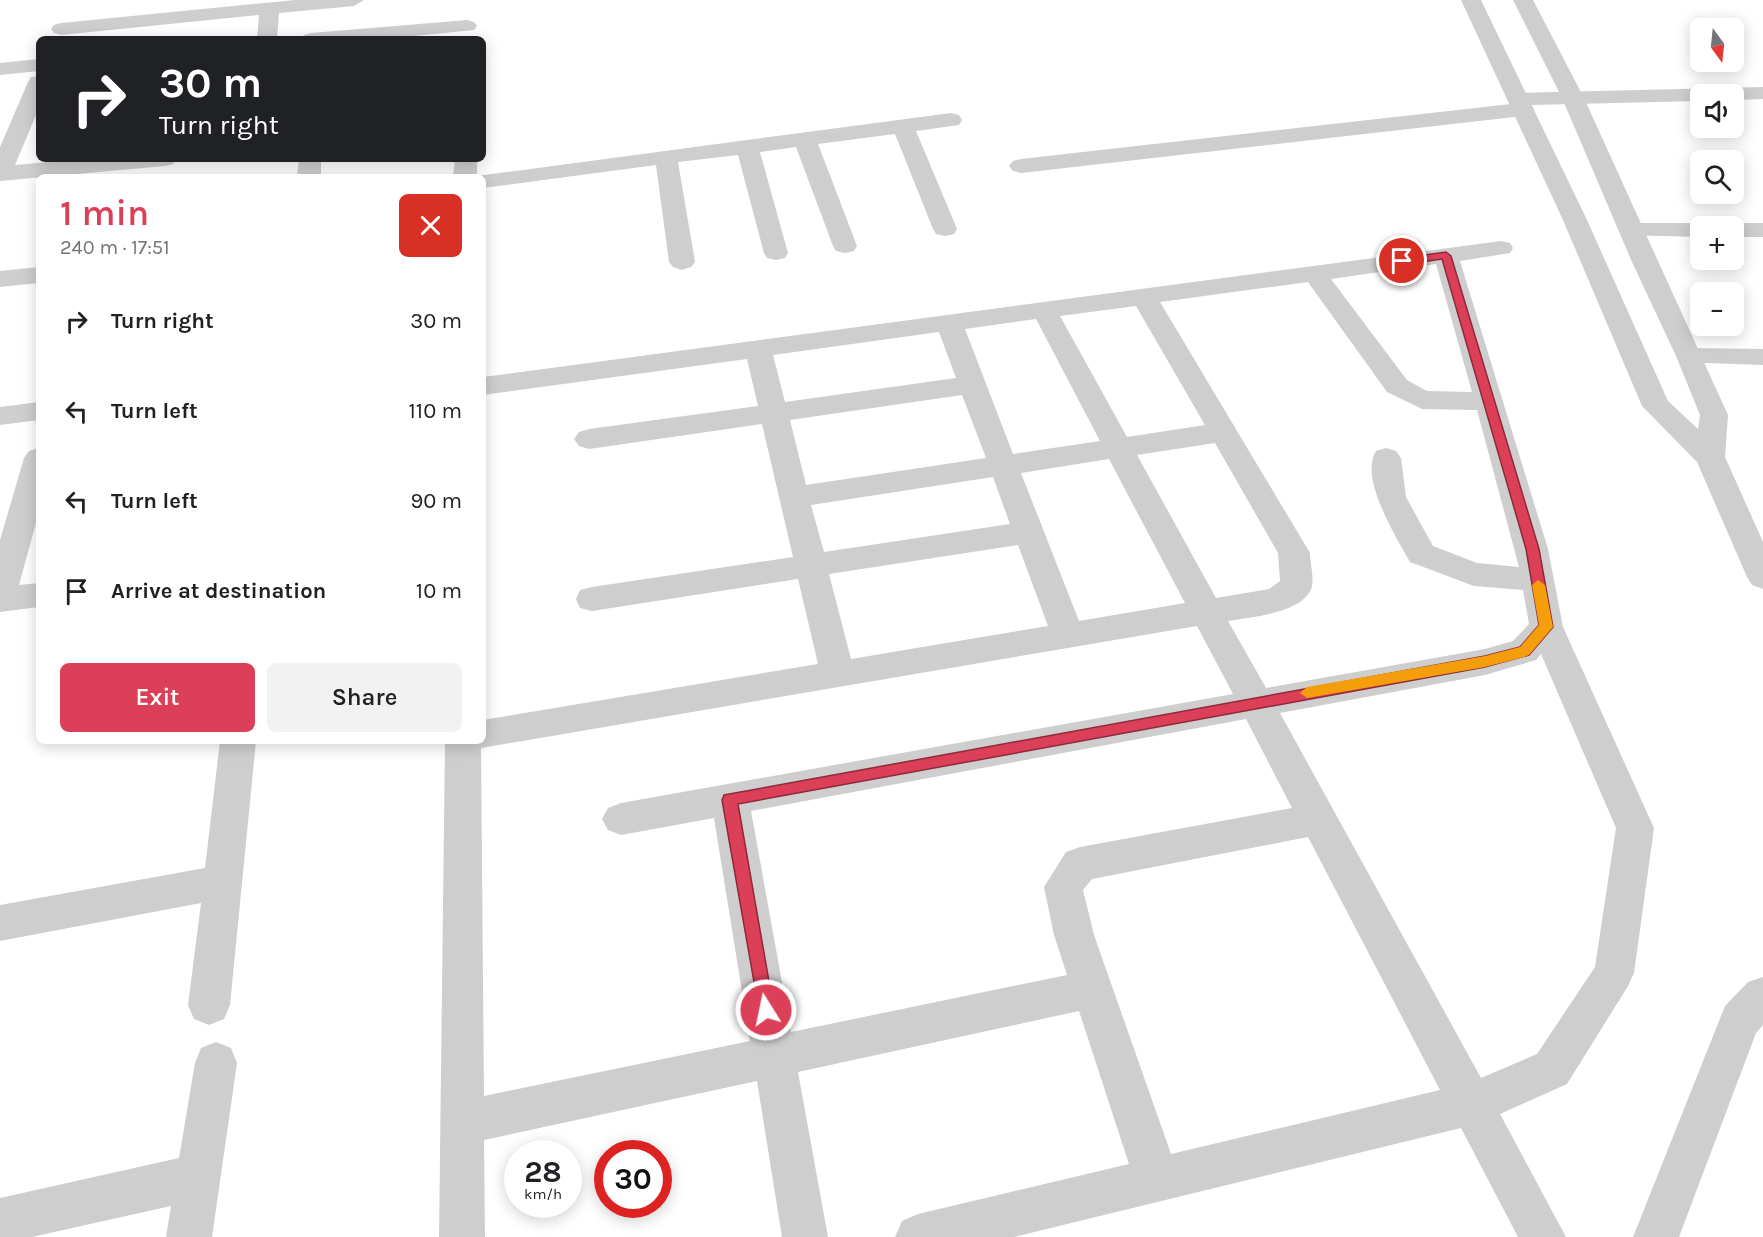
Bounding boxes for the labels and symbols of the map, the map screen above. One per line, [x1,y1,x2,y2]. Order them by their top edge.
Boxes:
north arrow [1690,18,1744,72]
pin [1376,235,1427,286]
position arrow [734,978,798,1042]
speed limit sign: 30 [594,1140,672,1218]

